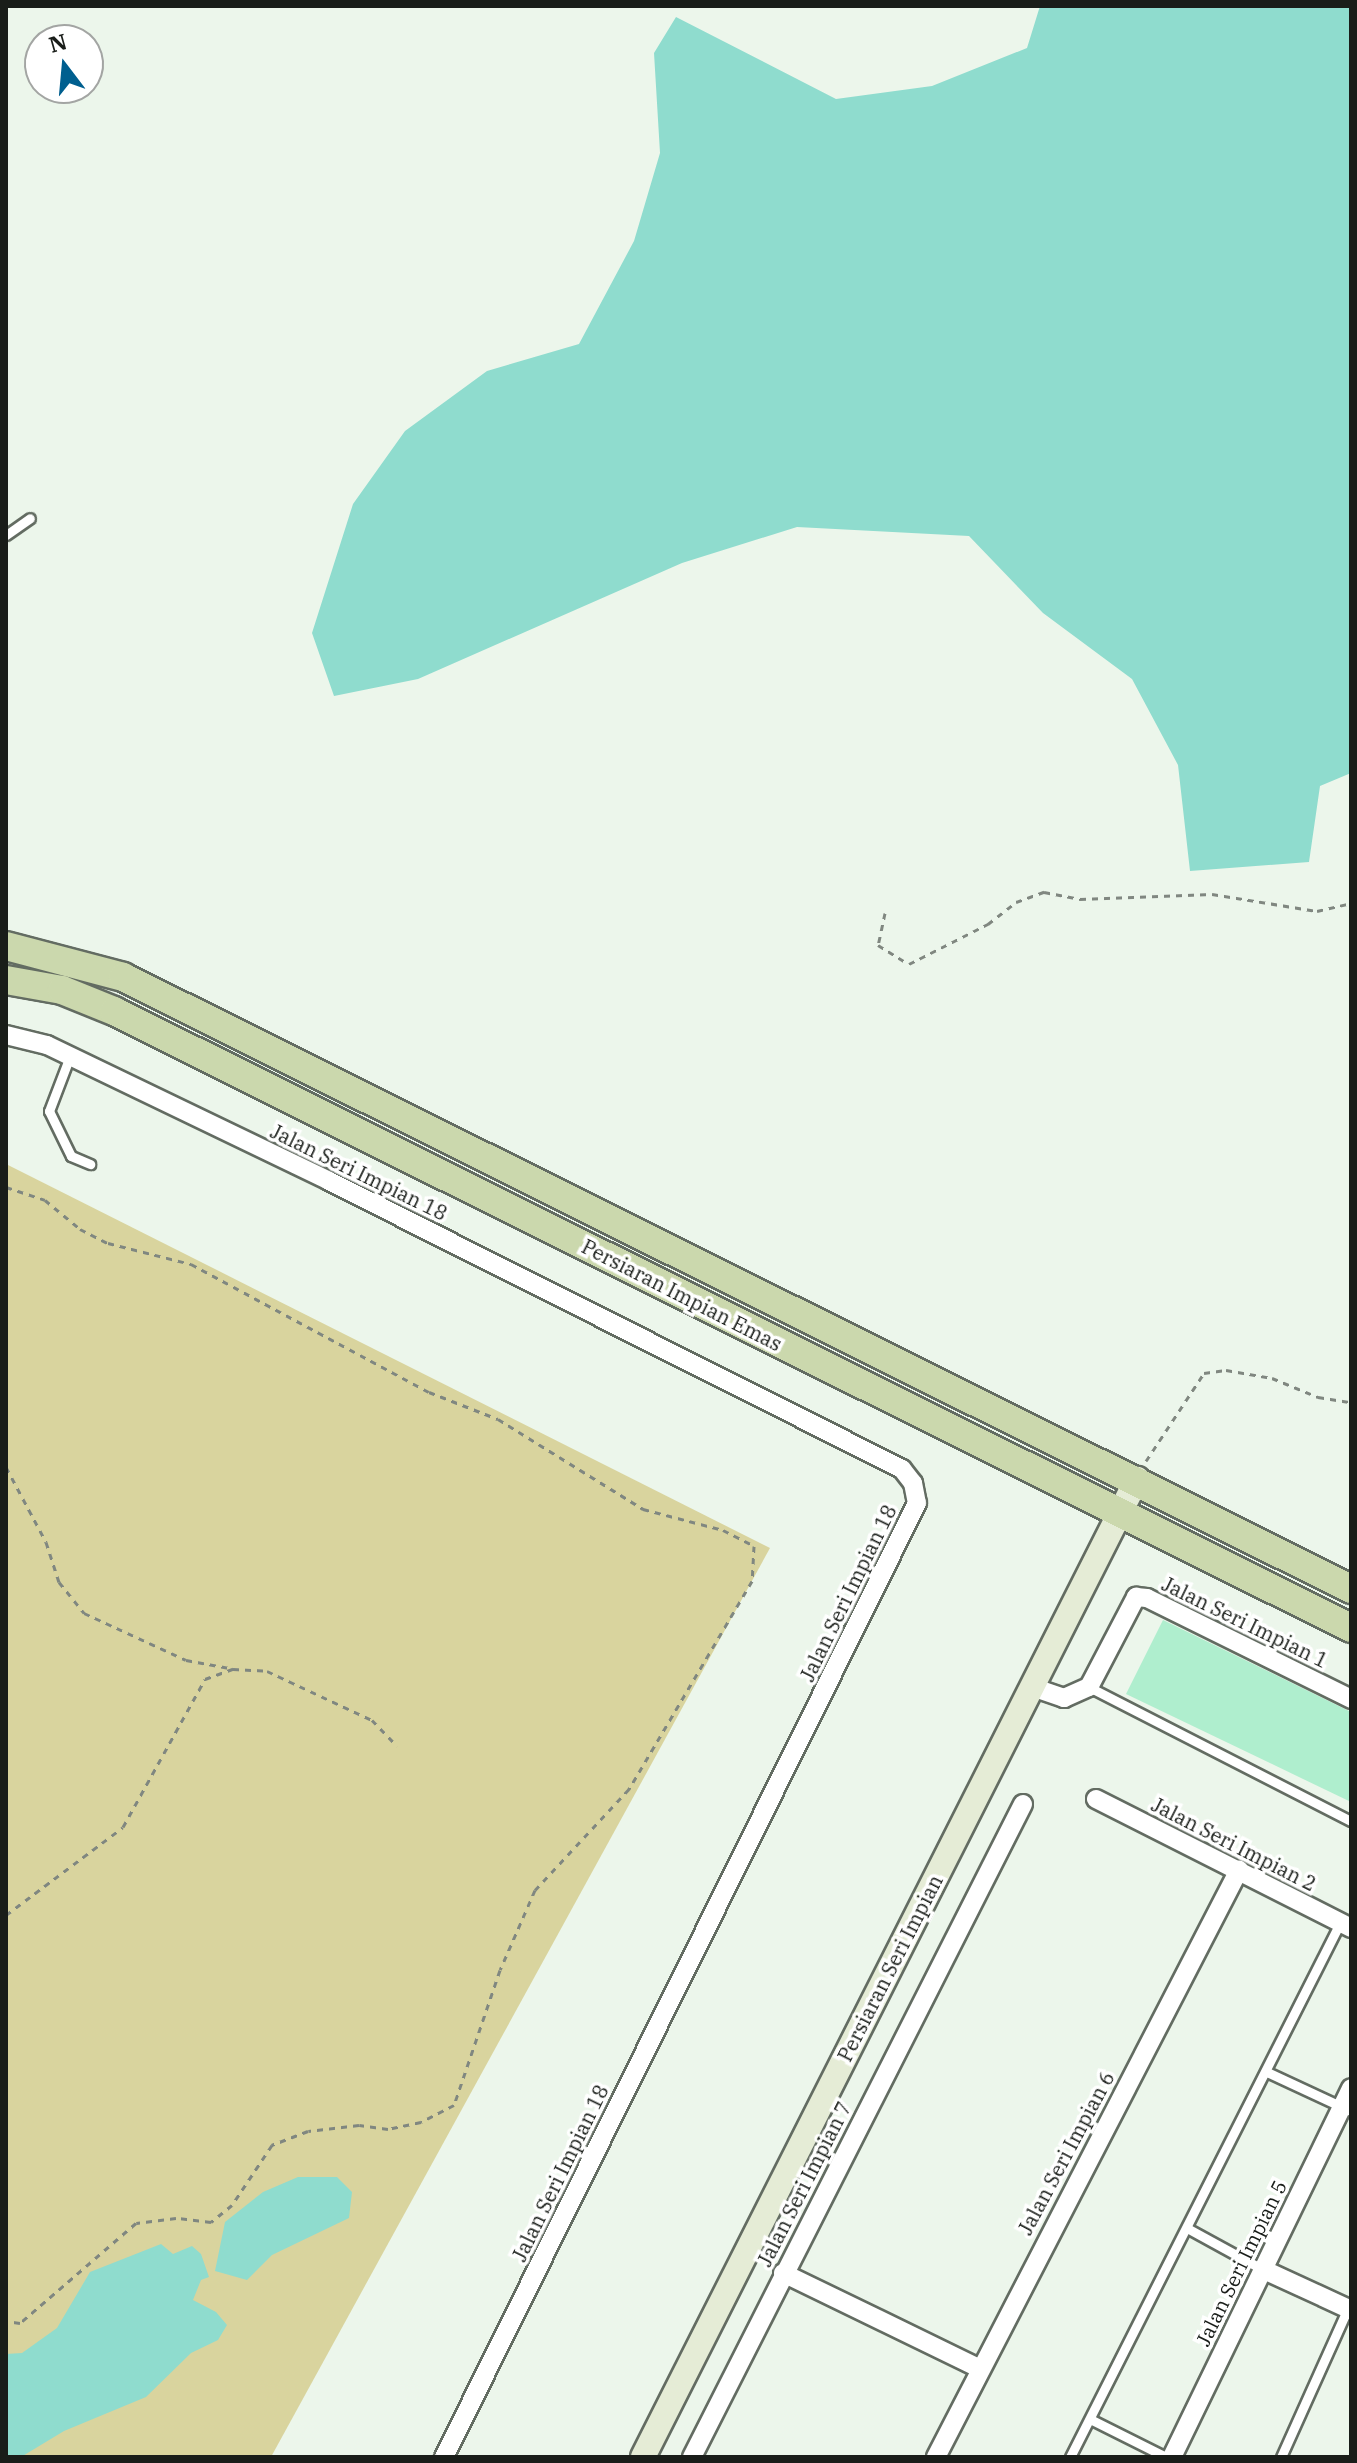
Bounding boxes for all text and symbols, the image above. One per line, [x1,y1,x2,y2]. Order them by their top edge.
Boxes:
north arrow [24,24,104,104]
text: N [45,26,70,59]
street label: Jalan Seri Impian 18 [267,1119,451,1225]
street label: Persiaran Impian Emas [578,1234,786,1356]
street label: Jalan Seri Impian 18 [795,1501,901,1685]
street label: Jalan Seri Impian 1 [1158,1571,1332,1673]
street label: Jalan Seri Impian 2 [1148,1792,1320,1896]
street label: Persiaran Seri Impian [832,1871,948,2065]
street label: Jalan Seri Impian 6 [1013,2067,1119,2239]
street label: Jalan Seri Impian 18 [507,2081,613,2265]
street label: Jalan Seri Impian 7 [752,2098,856,2270]
street label: Jalan Seri Impian 5 [1190,2176,1292,2350]

